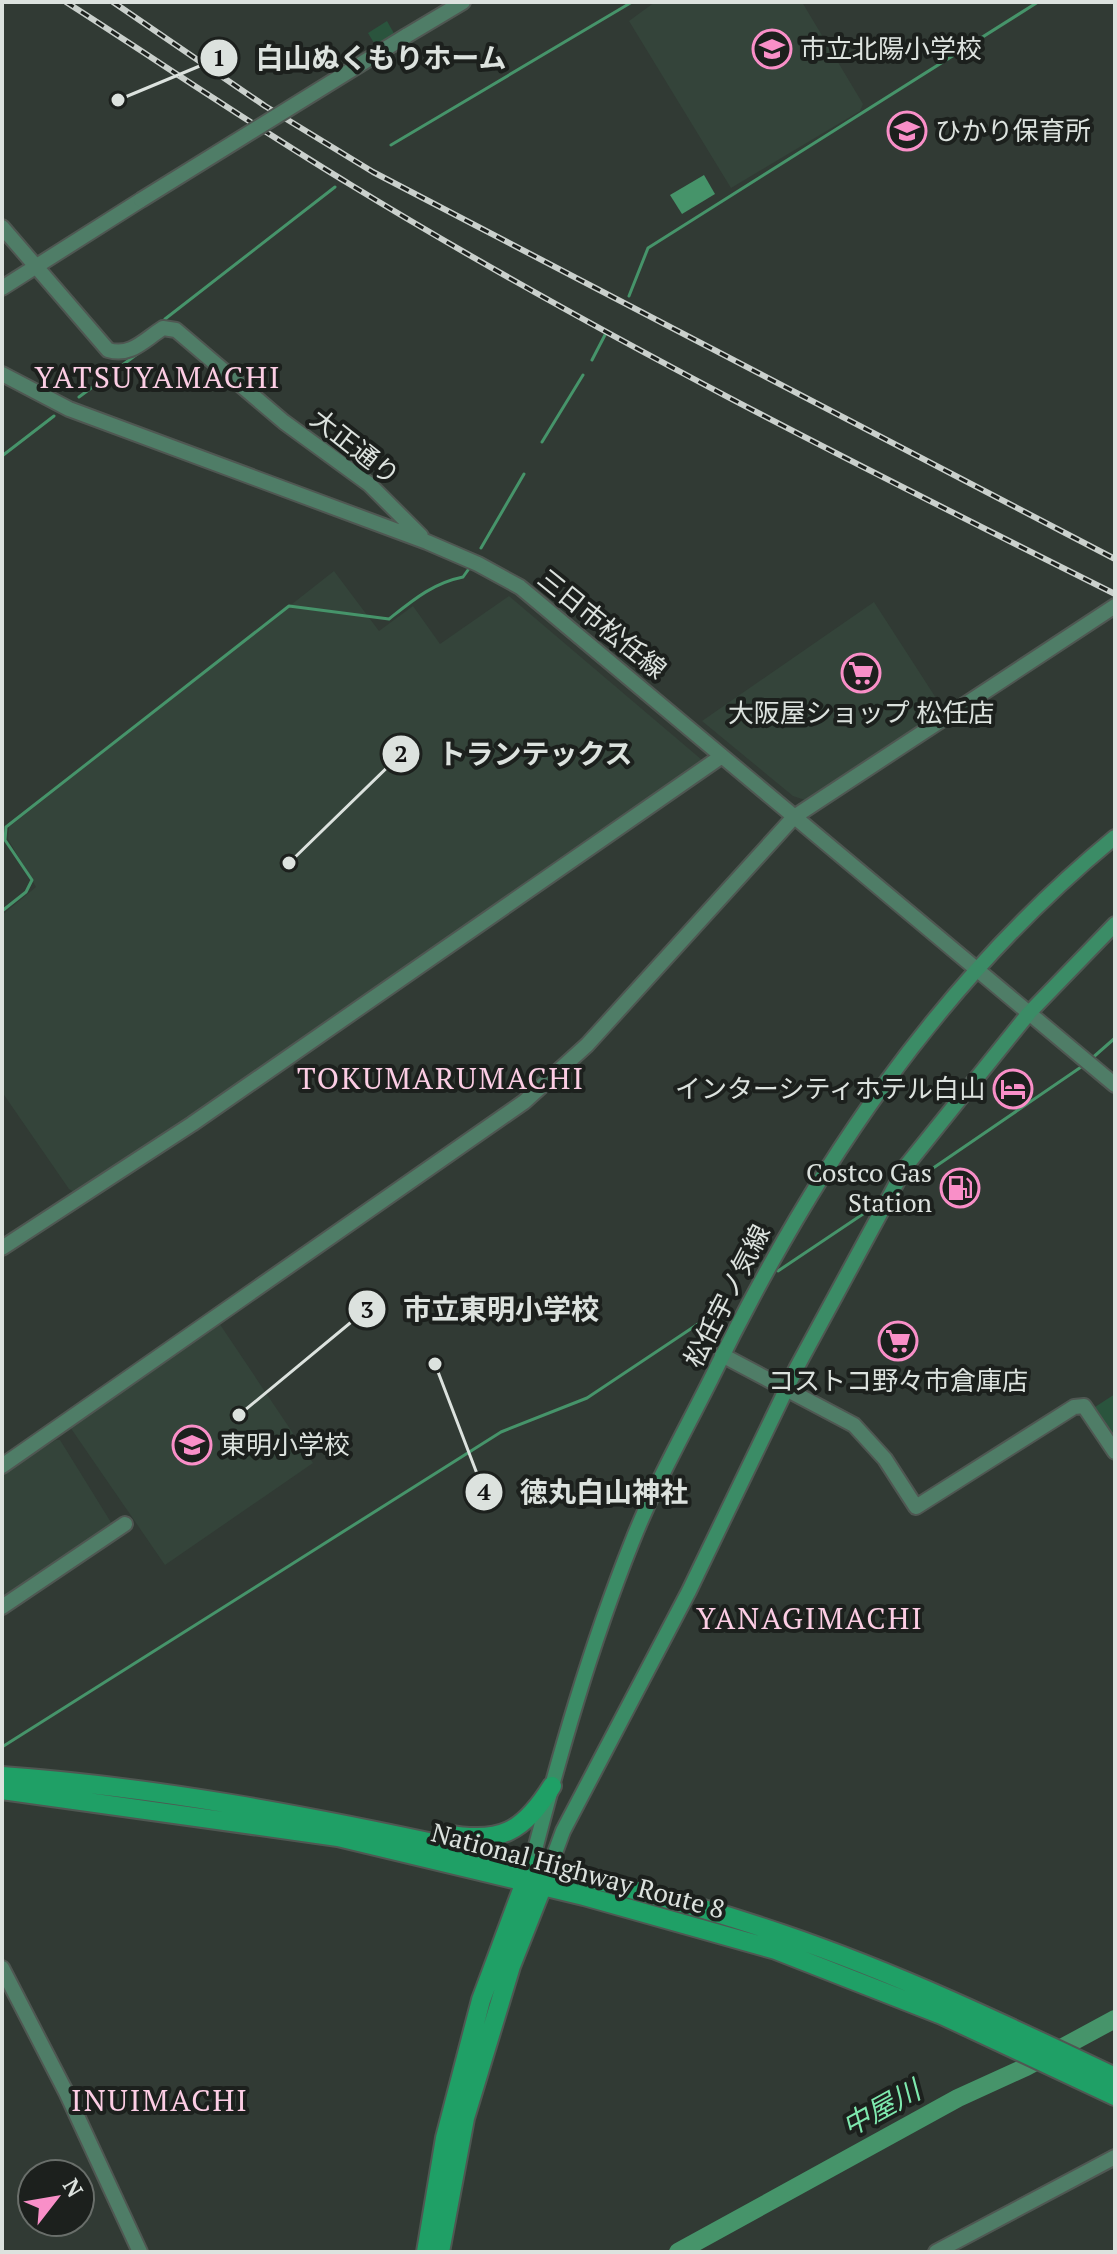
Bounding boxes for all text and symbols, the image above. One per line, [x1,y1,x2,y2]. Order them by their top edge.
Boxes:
school or university icon: 市立北陽小学校 [751,28,793,70]
place label: 市立北陽小学校 [800,31,982,65]
callout: 白山ぬくもりホーム [199,32,523,84]
text: 白山ぬくもりホーム [255,39,507,76]
text: 1 [212,41,226,73]
school or university icon: ひかり保育所 [886,110,928,152]
place label: ひかり保育所 [935,113,1091,147]
district label: YATSUYAMACHI [34,357,282,397]
street label: 大正通り [304,401,407,492]
street label: 三日市松任線 [531,561,674,686]
supermarket icon: 大阪屋ショップ 松任店 [840,652,882,694]
place label: 大阪屋ショップ 松任店 [728,695,994,729]
callout: トランテックス [381,728,649,780]
text: トランテックス [437,735,633,772]
text: 2 [394,737,408,769]
district label: TOKUMARUMACHI [297,1058,585,1098]
hotel icon: インターシティホテル白山 [992,1068,1034,1110]
place label: インターシティホテル白山 [675,1071,985,1105]
place label: Costco Gas Station [806,1155,932,1219]
fuel station icon: Costco Gas Station [939,1167,981,1209]
street label: 松任宇ノ気線 [676,1218,777,1373]
callout: 市立東明小学校 [347,1283,615,1335]
text: 市立東明小学校 [403,1290,599,1327]
text: 3 [360,1293,374,1325]
supermarket icon: コストコ野々市倉庫店 [877,1320,919,1362]
place label: コストコ野々市倉庫店 [768,1363,1028,1397]
school or university icon: 東明小学校 [171,1424,213,1466]
place label: 東明小学校 [220,1427,350,1461]
callout: 徳丸白山神社 [464,1466,704,1518]
text: 徳丸白山神社 [520,1473,688,1510]
text: 4 [477,1475,491,1507]
district label: YANAGIMACHI [696,1598,924,1638]
street label: National Highway Route 8 [428,1815,729,1926]
water label: 中屋川 [835,2070,929,2144]
district label: INUIMACHI [71,2080,249,2120]
north arrow [16,2158,96,2238]
text: N [57,2173,90,2202]

